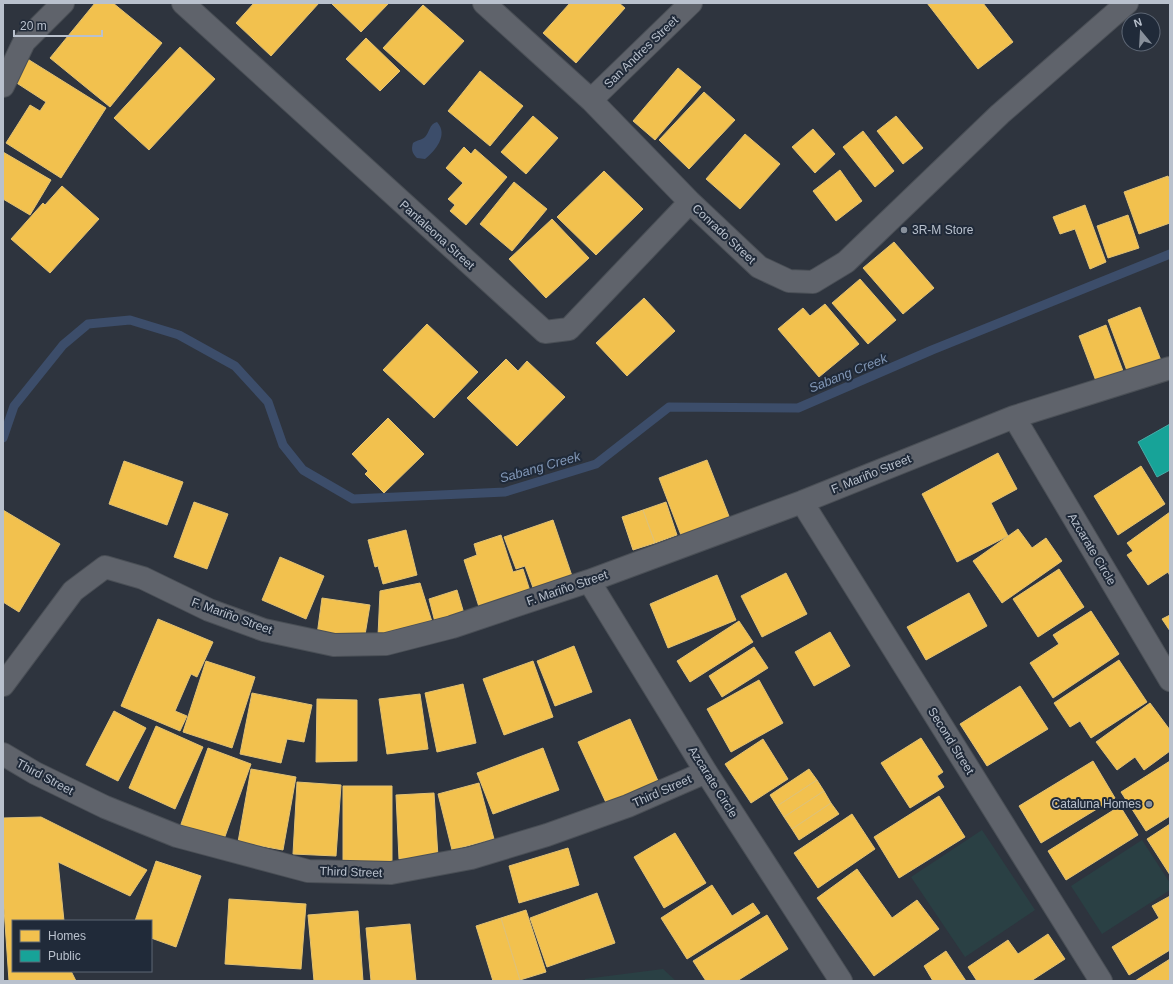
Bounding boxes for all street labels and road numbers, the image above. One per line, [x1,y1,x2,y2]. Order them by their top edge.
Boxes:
street label: San Andres Street [601,13,681,91]
street label: Pantaleona Street [397,198,478,273]
street label: Conrado Street [689,201,759,267]
street label: F. Mariño Street [829,451,914,496]
street label: Azcarate Circle [1065,511,1119,588]
street label: F. Mariño Street [525,567,610,608]
street label: F. Mariño Street [190,595,275,637]
street label: Second Street [925,705,977,778]
street label: Azcarate Circle [686,744,741,820]
street label: Third Street [14,756,77,798]
street label: Third Street [631,772,694,810]
street label: Third Street [319,864,383,880]

